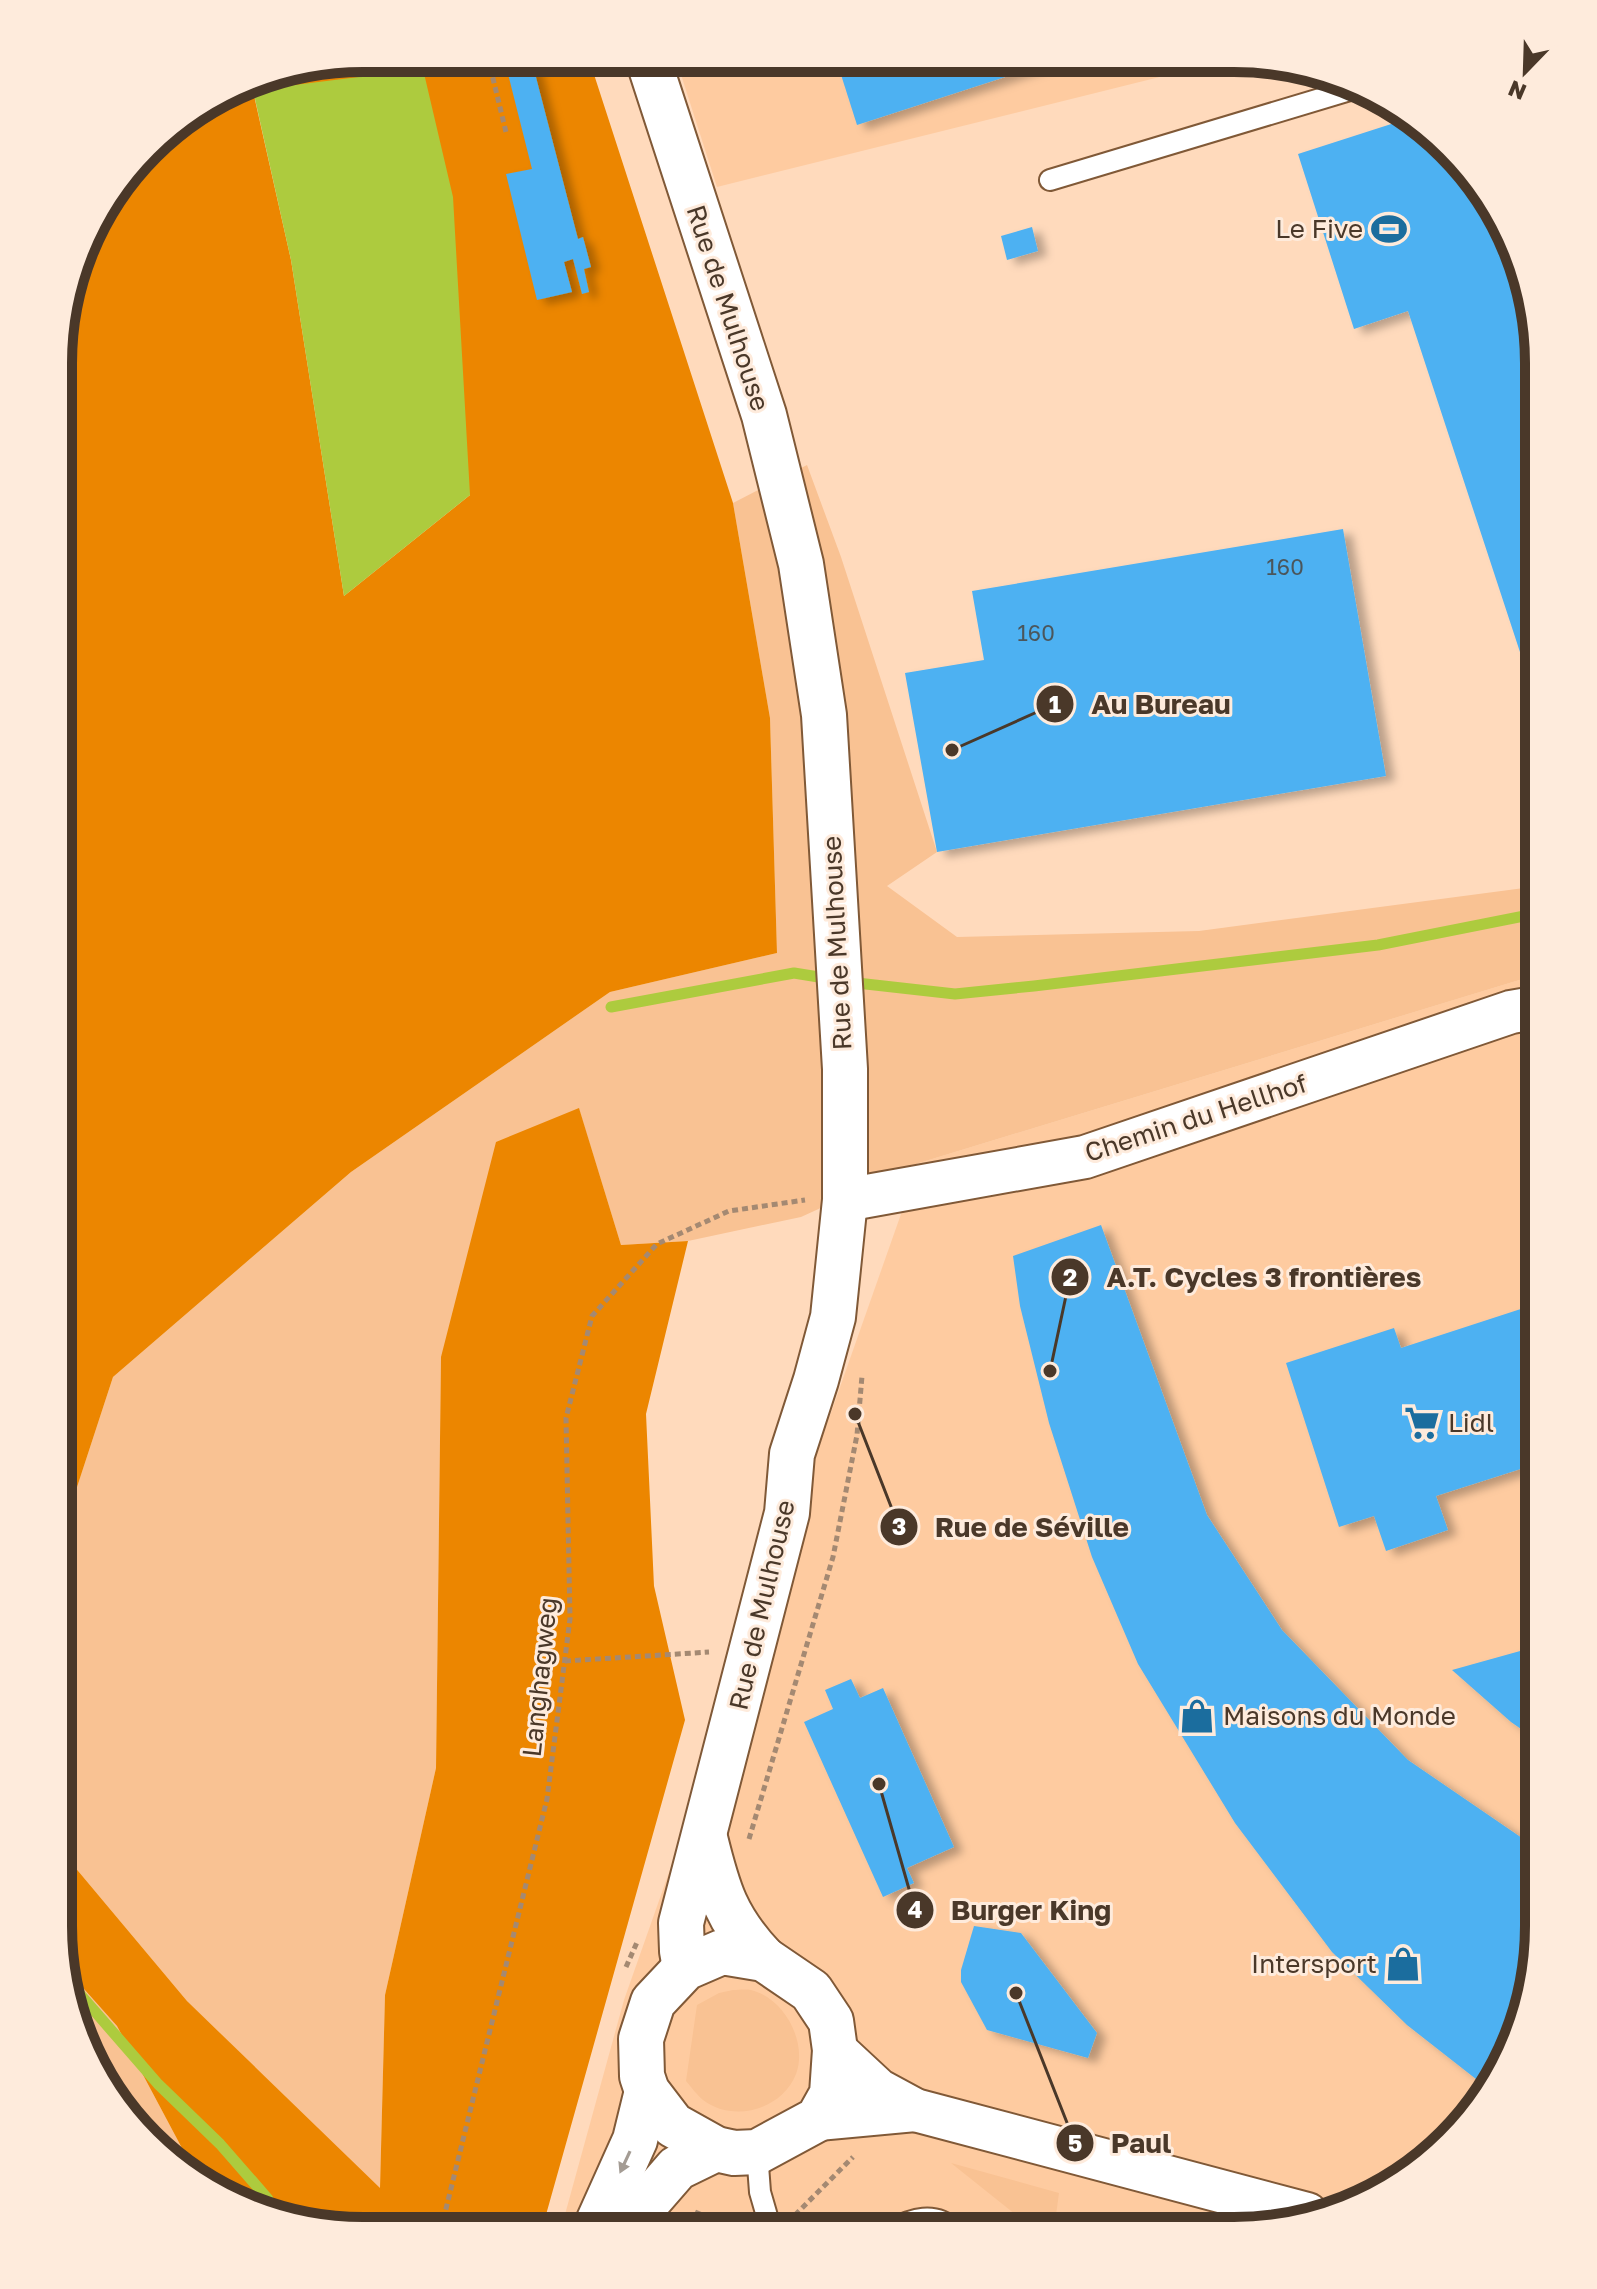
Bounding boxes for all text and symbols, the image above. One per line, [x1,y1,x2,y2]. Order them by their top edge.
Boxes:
north arrow [1485,32,1565,112]
text: N [1504,75,1530,107]
street label: Rue de Mulhouse [681,201,776,415]
sports icon: Le Five [1370,210,1408,248]
place label: Le Five [1275,213,1363,244]
house number: 160 [1266,553,1304,580]
house number: 160 [1017,619,1055,646]
callout: Au Bureau [1035,678,1247,730]
text: Au Bureau [1091,687,1231,720]
text: 1 [1049,689,1061,718]
street label: Rue de Mulhouse [815,835,858,1051]
street label: Chemin du Hellhof [1081,1067,1311,1168]
callout: A.T. Cycles 3 frontières [1050,1251,1437,1303]
text: A.T. Cycles 3 frontières [1107,1260,1421,1293]
text: 2 [1063,1262,1077,1291]
supermarket icon: Lidl [1403,1404,1441,1442]
place label: Lidl [1448,1407,1494,1438]
street label: Rue de Mulhouse [722,1497,801,1713]
callout: Rue de Séville [879,1501,1145,1553]
text: Rue de Séville [935,1510,1129,1543]
text: 3 [892,1511,906,1540]
street label: Langhagweg [516,1596,563,1758]
shop icon: Maisons du Monde [1178,1697,1216,1735]
place label: Maisons du Monde [1223,1700,1456,1731]
callout: Burger King [895,1884,1127,1936]
text: Burger King [951,1893,1111,1926]
text: 4 [908,1894,923,1923]
shop icon: Intersport [1384,1945,1422,1983]
place label: Intersport [1251,1948,1377,1979]
callout: Paul [1055,2117,1187,2169]
text: Paul [1111,2126,1171,2159]
text: 5 [1068,2128,1082,2157]
one-way arrow [618,2150,632,2173]

